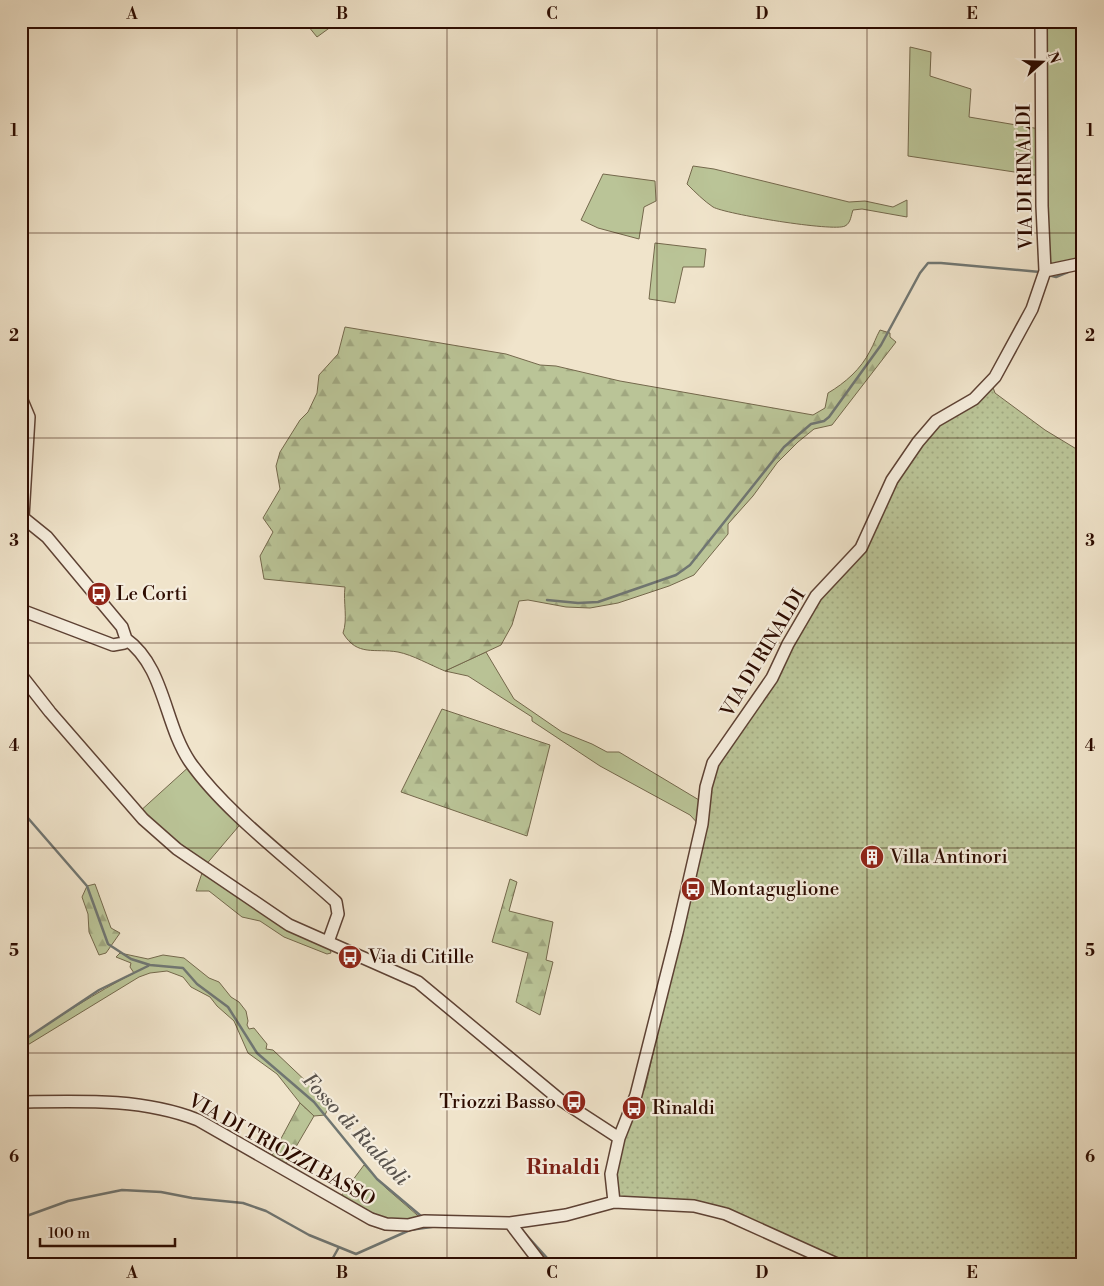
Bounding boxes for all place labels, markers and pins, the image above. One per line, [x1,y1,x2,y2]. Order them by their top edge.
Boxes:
bus stop icon: Le Corti [86,581,112,607]
place label: Le Corti [116,582,188,606]
building icon: Villa Antinori [859,844,885,870]
place label: Villa Antinori [889,845,1008,869]
bus stop icon: Montaguglione [680,876,706,902]
place label: Montaguglione [710,877,839,901]
bus stop icon: Via di Citille [337,944,363,970]
place label: Via di Citille [367,945,474,969]
bus stop icon: Triozzi Basso [561,1089,587,1115]
place label: Triozzi Basso [439,1090,556,1114]
bus stop icon: Rinaldi [621,1095,647,1121]
place label: Rinaldi [652,1096,715,1120]

